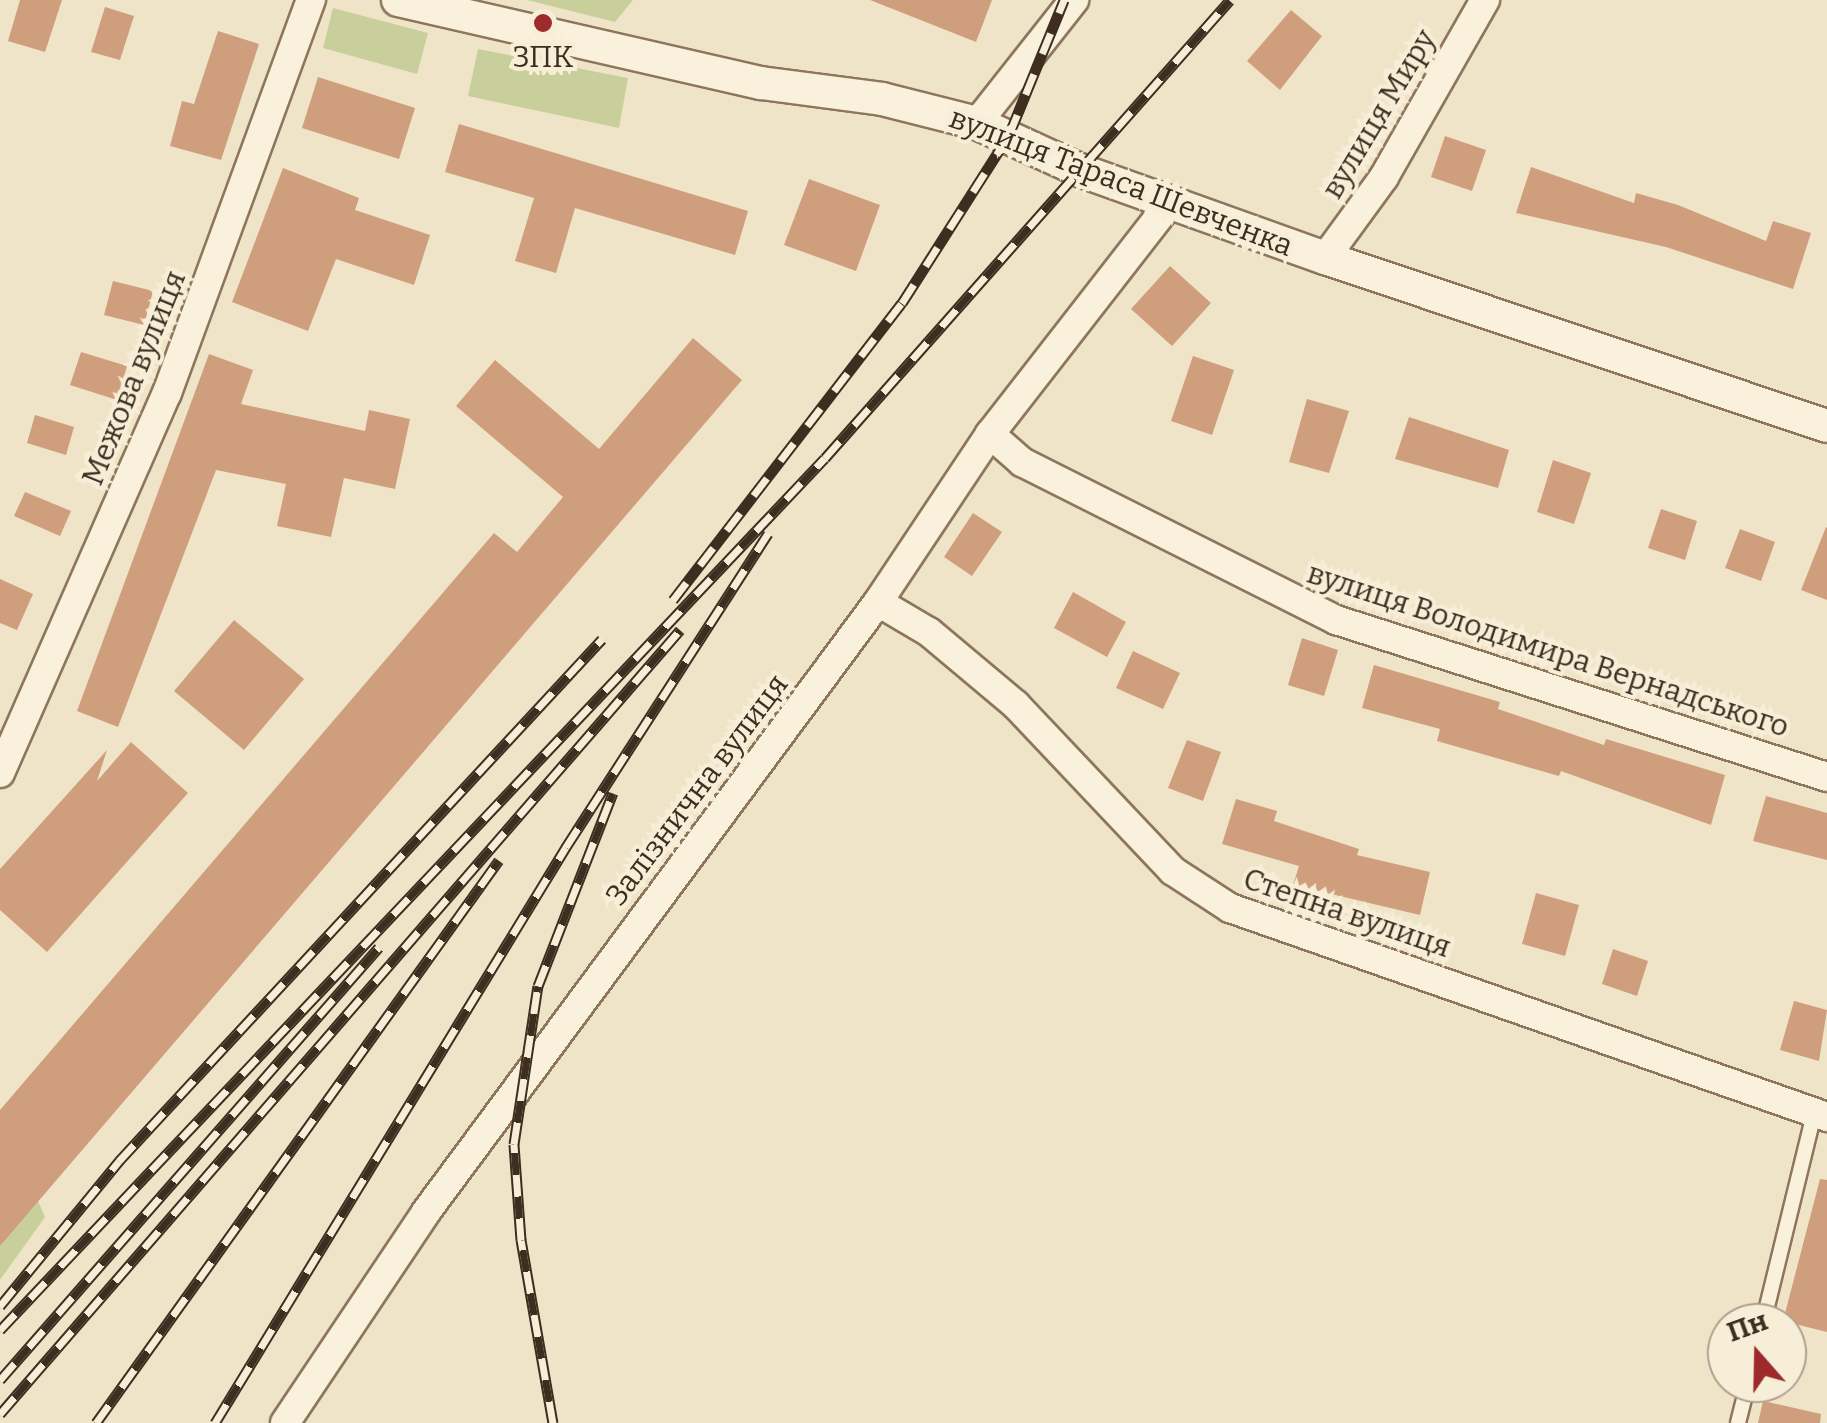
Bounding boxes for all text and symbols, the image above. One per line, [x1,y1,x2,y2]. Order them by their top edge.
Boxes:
marker: ЗПК [532,12,554,34]
street label: вулиця Миру [1314,23,1444,205]
place label: ЗПК [512,39,574,75]
street label: вулиця Тараса Шевченка [944,100,1298,264]
street label: Межова вулиця [75,266,193,490]
street label: вулиця Володимира Вернадського [1303,555,1793,745]
street label: Залізнична вулиця [598,667,796,913]
street label: Степна вулиця [1239,861,1455,965]
north arrow [1707,1303,1807,1403]
text: Пн [1723,1304,1772,1349]

